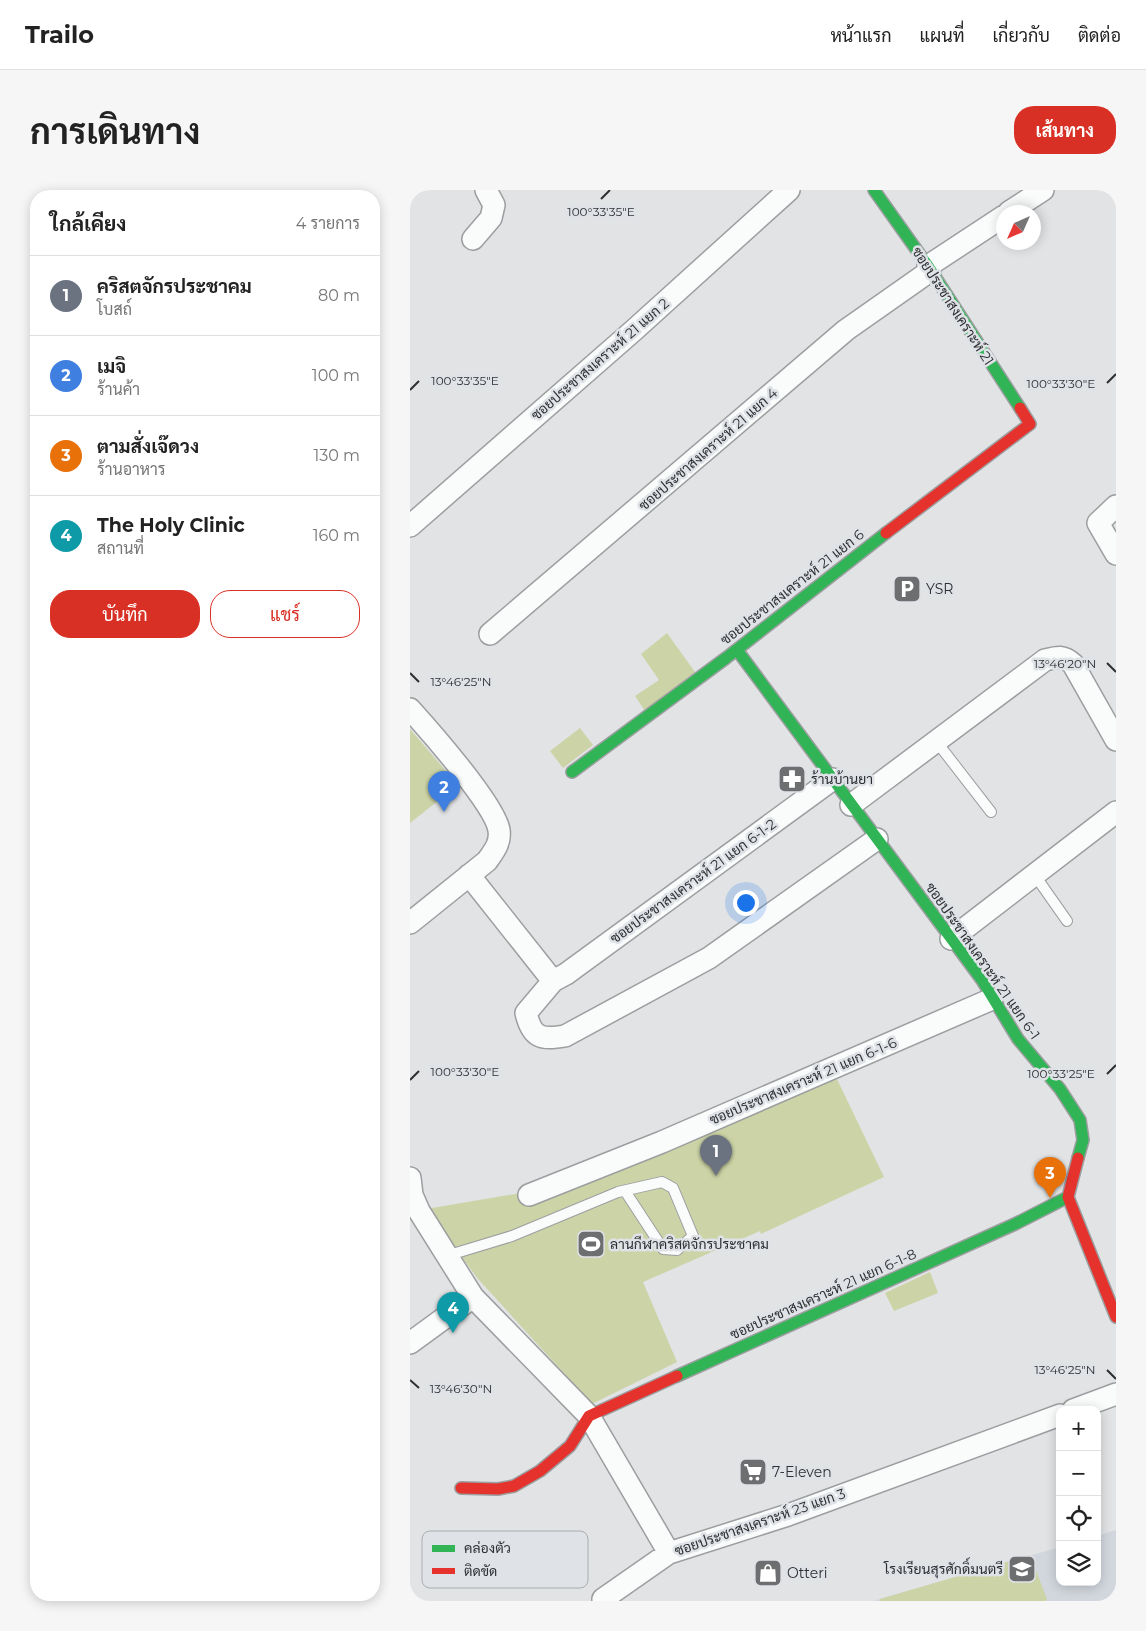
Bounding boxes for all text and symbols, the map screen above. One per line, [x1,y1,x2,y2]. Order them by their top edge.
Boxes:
text: Trailo [25,20,94,49]
text: หน้าแรก [830,25,892,47]
text: แผนที่ [920,25,964,47]
text: เกี่ยวกับ [992,25,1050,47]
text: ติดต่อ [1078,25,1121,47]
button: เส้นทาง [1014,106,1116,154]
text: การเดินทาง [30,110,200,153]
text: 100°33'35"E [567,204,635,219]
north arrow [996,205,1041,250]
text: ใกล้เคียง [50,211,126,236]
text: 4 รายการ [296,214,360,233]
street label: ซอยประชาสงเคราะห์ 21 [908,243,998,369]
text: คริสตจักรประชาคม [97,275,252,298]
text: 1 [63,286,69,305]
text: 80 m [318,286,360,305]
street label: ซอยประชาสงเคราะห์ 21 แยก 2 [527,294,673,424]
text: โบสถ์ [97,300,132,319]
text: เมจิ [97,355,126,378]
text: 2 [61,366,71,385]
text: 100 m [312,366,360,385]
text: 100°33'35"E [431,373,499,388]
text: 100°33'30"E [1027,376,1095,391]
text: ร้านค้า [97,380,140,399]
street label: ซอยประชาสงเคราะห์ 21 แยก 4 [635,383,782,514]
text: ตามสั่งเจ๊ดวง [97,435,199,458]
text: 3 [61,446,71,465]
text: 130 m [313,446,360,465]
text: ร้านอาหาร [97,460,166,479]
text: The Holy Clinic [97,514,245,537]
street label: ซอยประชาสงเคราะห์ 21 แยก 6 [717,525,868,649]
text: 4 [60,526,72,545]
text: 160 m [313,526,360,545]
text: สถานที่ [97,539,144,558]
parking icon: YSR [892,574,922,604]
place label: YSR [926,580,953,598]
button: บันทึก [50,590,200,638]
button: แชร์ [210,590,360,638]
text: 13°46'20"N [1034,656,1096,671]
text: 13°46'25"N [430,674,492,689]
pharmacy icon: ร้านบ้านยา [777,764,807,794]
place label: ร้านบ้านยา [811,770,873,788]
pin: 2 [428,771,460,812]
street label: ซอยประชาสงเคราะห์ 21 แยก 6-1-2 [606,815,780,947]
street label: ซอยประชาสงเคราะห์ 21 แยก 6-1 [922,879,1044,1043]
your location [733,890,759,916]
street label: ซอยประชาสงเคราะห์ 21 แยก 6-1-6 [707,1033,900,1129]
text: 100°33'30"E [431,1064,499,1079]
text: 100°33'25"E [1027,1066,1095,1081]
pin: 1 [700,1135,732,1176]
pin: 3 [1034,1157,1066,1198]
sports icon: ลานกีฬาคริสตจักรประชาคม [576,1229,606,1259]
place label: ลานกีฬาคริสตจักรประชาคม [610,1235,769,1253]
street label: ซอยประชาสงเคราะห์ 21 แยก 6-1-8 [727,1245,919,1343]
pin: 4 [437,1292,469,1333]
text: 13°46'25"N [1034,1362,1096,1377]
text: 13°46'30"N [430,1381,492,1396]
map controls [1056,1406,1101,1586]
button: + [1056,1406,1101,1451]
button: − [1056,1451,1101,1496]
supermarket icon: 7-Eleven [738,1457,768,1487]
place label: 7-Eleven [772,1463,832,1481]
street label: ซอยประชาสงเคราะห์ 23 แยก 3 [672,1484,848,1560]
button: locate [1056,1496,1101,1541]
legend [422,1531,588,1588]
text: คล่องตัว [464,1539,511,1557]
button: layers [1056,1541,1101,1586]
school or university icon: โรงเรียนสุรศักดิ์มนตรี [1007,1554,1037,1584]
place label: โรงเรียนสุรศักดิ์มนตรี [883,1557,1003,1579]
shop icon: Otteri [753,1558,783,1588]
text: ติดขัด [464,1562,497,1580]
place label: Otteri [787,1564,827,1582]

